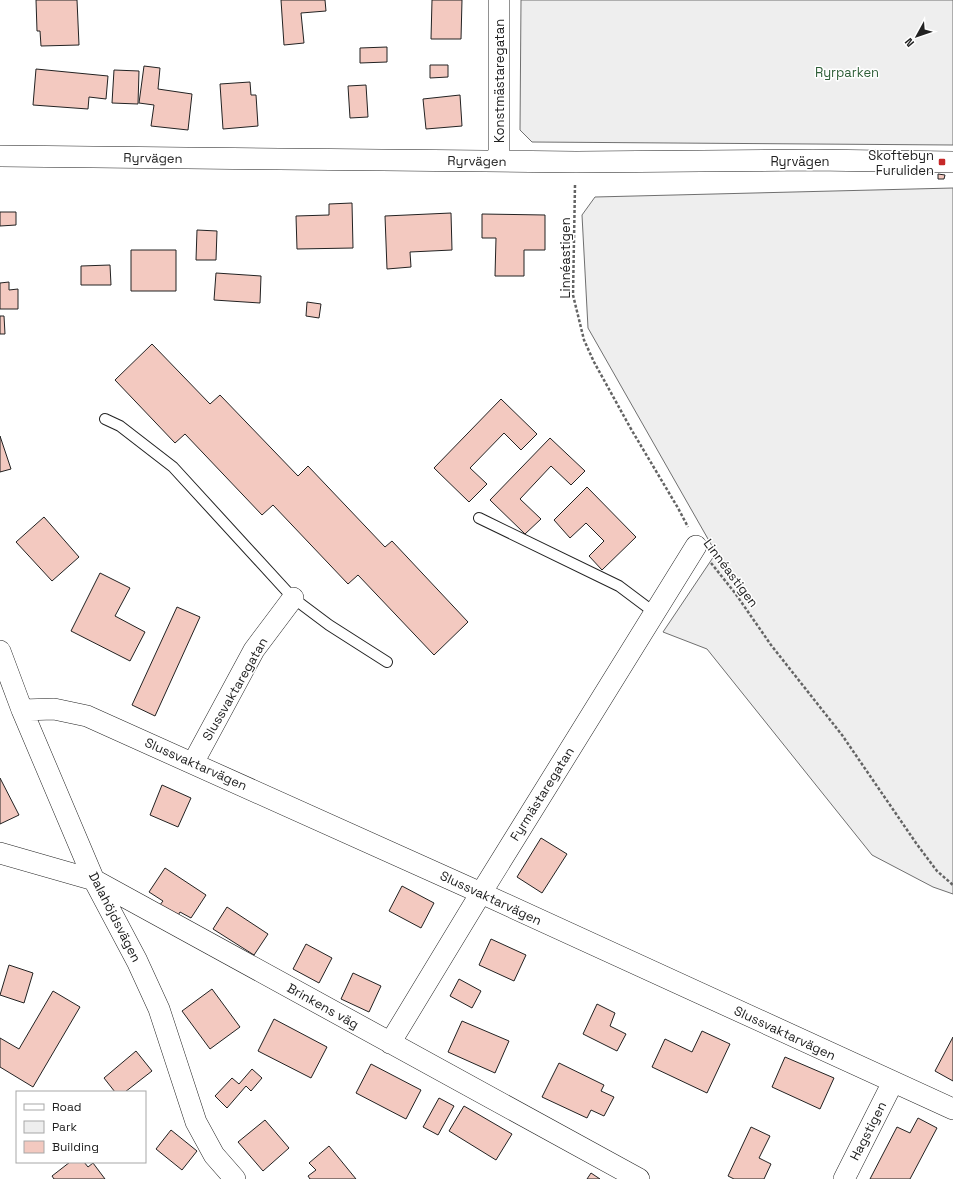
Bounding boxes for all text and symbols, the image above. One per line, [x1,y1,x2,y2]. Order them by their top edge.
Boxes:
north arrow [897,16,937,56]
street label: Konstmästaregatan [491,19,508,143]
text: N [902,35,917,50]
park label: Ryrparken [815,64,879,81]
place label: Skoftebyn Furuliden [868,147,934,179]
street label: Ryrvägen [123,149,183,167]
street label: Ryrvägen [447,152,507,170]
street label: Ryrvägen [770,153,830,170]
marker: Skoftebyn Furuliden [937,157,947,167]
street label: Linnéastigen [557,217,574,299]
street label: Linnéastigen [700,535,762,611]
street label: Slussvaktaregatan [199,634,271,744]
street label: Slussvaktarvägen [142,734,250,794]
street label: Fyrmästaregatan [506,744,578,844]
street label: Slussvaktarvägen [437,867,545,929]
street label: Dalahöjdsvägen [85,869,145,965]
street label: Brinkens väg [284,979,362,1033]
street label: Slussvaktarvägen [731,1002,839,1064]
legend [16,1091,146,1163]
text: Road [52,1099,81,1115]
street label: Hagstigen [846,1099,890,1163]
text: Park [52,1119,77,1135]
text: Building [52,1139,99,1155]

